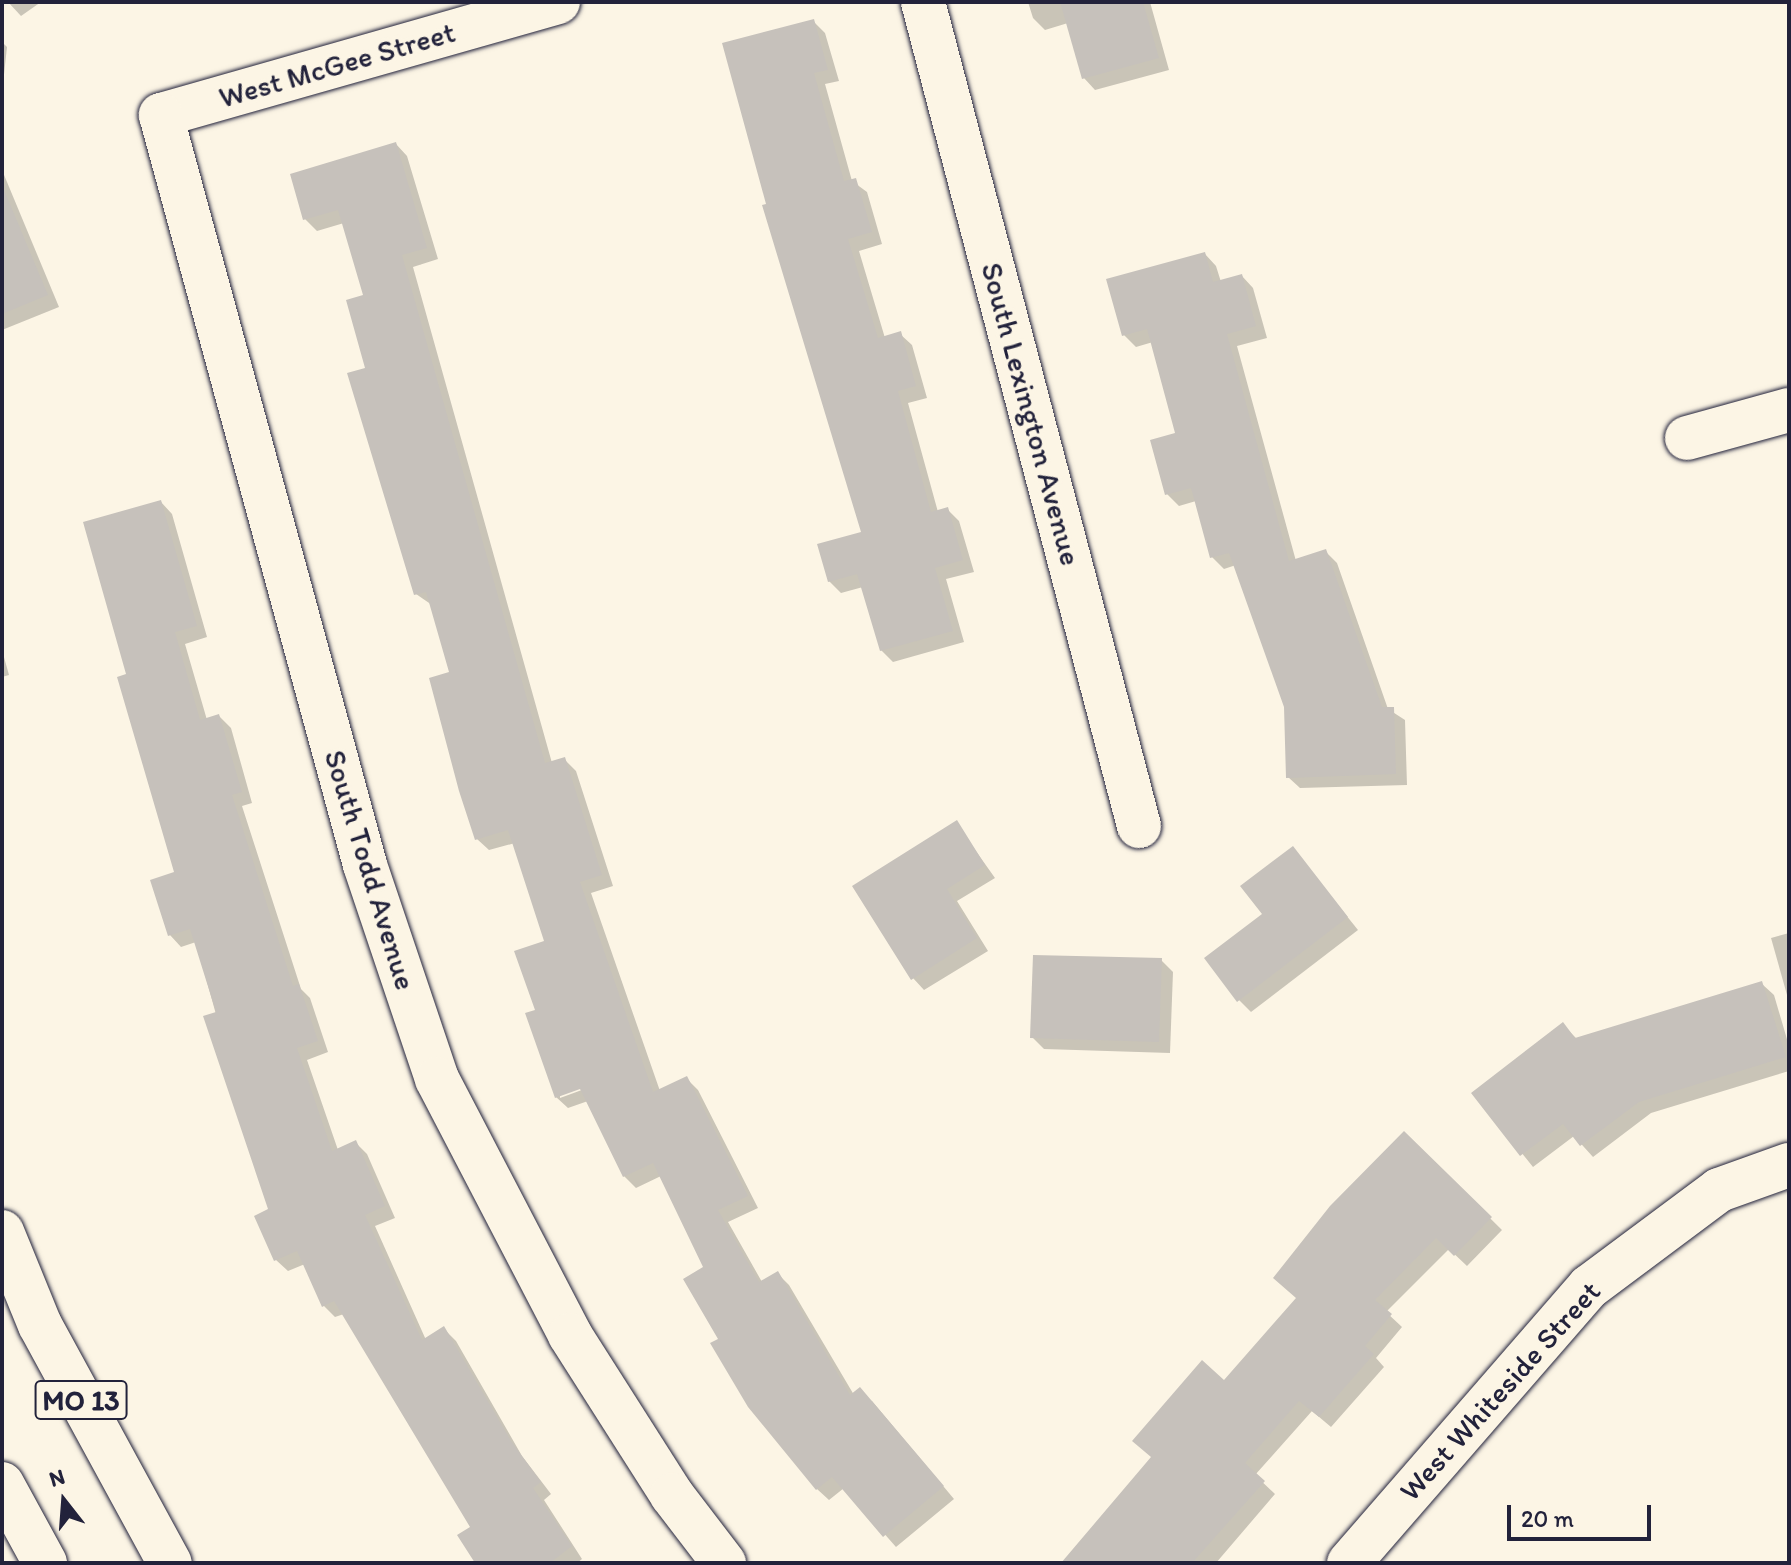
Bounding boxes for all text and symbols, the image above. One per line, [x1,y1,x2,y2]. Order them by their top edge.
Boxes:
street label: West McGee Street [215,14,459,116]
street label: South Lexington Avenue [974,260,1088,568]
street label: South Todd Avenue [317,748,423,992]
street label: West Whiteside Street [1392,1274,1608,1508]
road number: MO 13 [33,1376,129,1424]
north arrow [24,1461,104,1541]
text: N [46,1462,68,1493]
scale bar [1511,1489,1655,1539]
text: 20 m [1521,1504,1574,1533]

